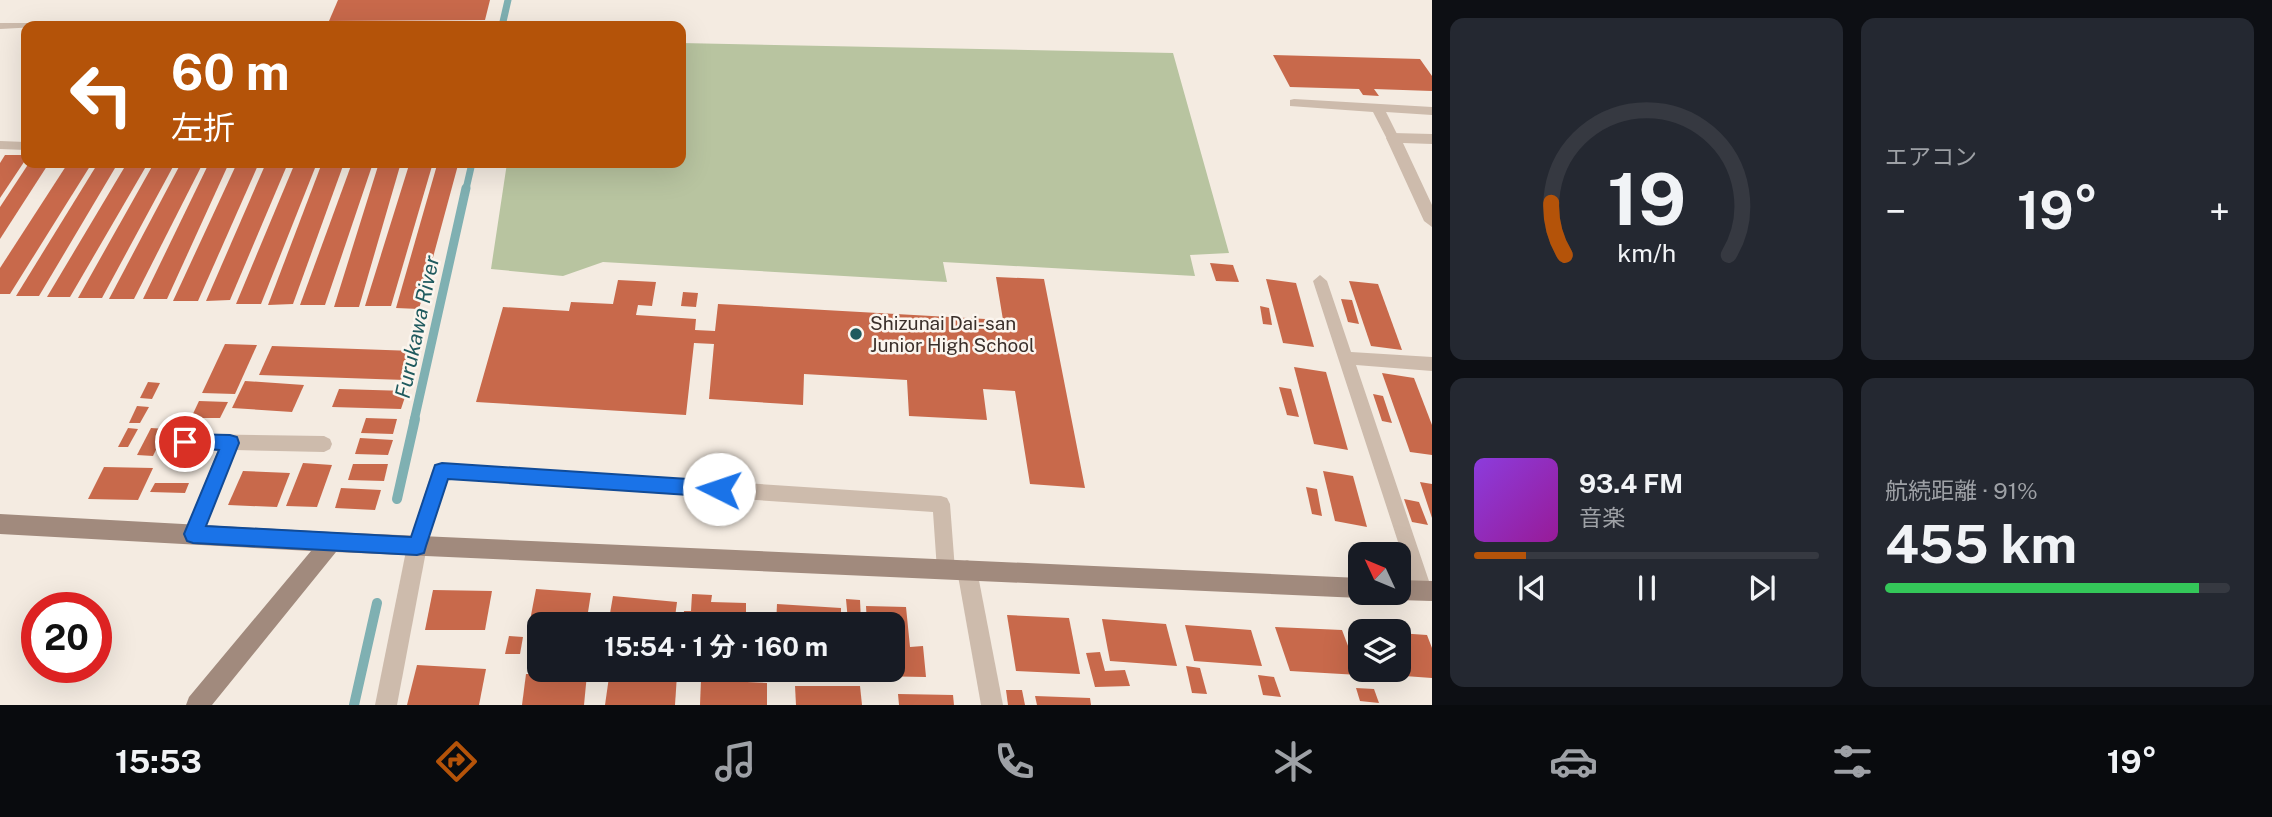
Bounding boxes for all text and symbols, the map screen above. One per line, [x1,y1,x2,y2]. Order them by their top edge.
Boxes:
text: 60 m [171,43,290,101]
icon: left [56,49,147,140]
text: 左折 [171,109,235,146]
text: エアコン [1885,143,1977,170]
text: 19 [1607,156,1686,241]
text: 19° [2017,180,2098,241]
text: − [1885,189,1906,234]
text: + [2209,189,2230,234]
text: km/h [1617,238,1676,268]
water label: Furukawa River [390,252,445,401]
place label: Shizunai Dai-san Junior High School [870,312,1035,356]
marker: Shizunai Dai-san Junior High School [848,326,864,342]
pin [155,412,215,472]
icon: arrive [166,423,204,461]
position arrow [682,452,756,526]
text: 93.4 FM [1579,468,1683,499]
text: 航続距離 · 91% [1885,477,2038,504]
text: 音楽 [1579,504,1625,531]
text: 455 km [1885,514,2077,575]
north arrow [1348,542,1410,606]
map controls [1348,542,1411,682]
icon: previous [1513,569,1551,607]
icon: pause [1628,569,1666,607]
icon: next [1743,569,1781,607]
speed limit sign: 20 [21,592,112,683]
button: layers [1348,619,1411,682]
text: 15:54 · 1 分 · 160 m [604,631,828,662]
icon: directions [432,737,481,786]
icon: music [711,737,760,786]
icon: phone [990,737,1039,786]
icon: climate [1269,737,1318,786]
icon: car [1549,737,1598,786]
icon: filters [1828,737,1877,786]
text: 15:53 [115,743,202,780]
text: 19° [2107,743,2157,780]

